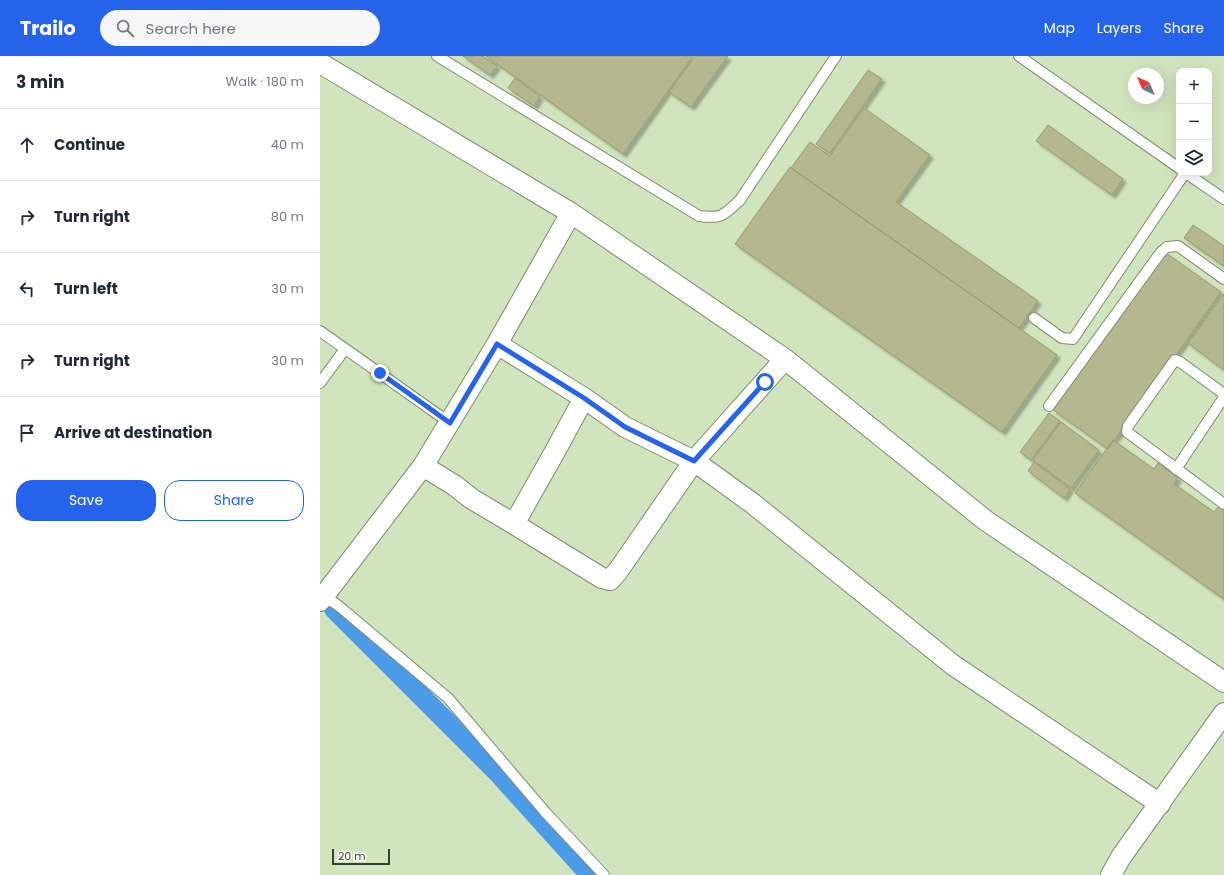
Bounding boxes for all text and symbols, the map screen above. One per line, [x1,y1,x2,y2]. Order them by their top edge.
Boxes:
search box [100,10,380,46]
text: Trailo [20,15,76,42]
icon: search [114,17,136,39]
text: Search here [146,18,236,39]
text: Map [1044,18,1075,38]
text: Layers [1097,18,1141,38]
text: Share [1163,18,1204,38]
north arrow [1128,68,1164,104]
map controls [1176,68,1212,176]
button: + [1176,68,1212,104]
text: 3 min [16,70,64,94]
text: Walk · 180 m [226,72,304,91]
button: − [1176,104,1212,140]
icon: ahead [16,134,38,156]
text: Continue [54,134,125,155]
text: 40 m [271,135,304,154]
button: layers [1176,140,1212,176]
icon: right [16,206,38,228]
text: Turn right [54,206,130,227]
text: 80 m [271,207,304,226]
icon: left [16,278,38,300]
text: Turn left [54,278,118,299]
text: 30 m [271,279,304,298]
icon: right [16,350,38,372]
text: Turn right [54,350,130,371]
text: 30 m [271,351,304,370]
route end [371,364,389,382]
route start [756,373,774,391]
icon: arrive [16,422,38,444]
text: Arrive at destination [54,422,212,443]
button: Save [16,480,156,521]
button: Share [164,480,304,521]
scale bar [332,847,390,866]
text: 20 m [338,848,366,864]

